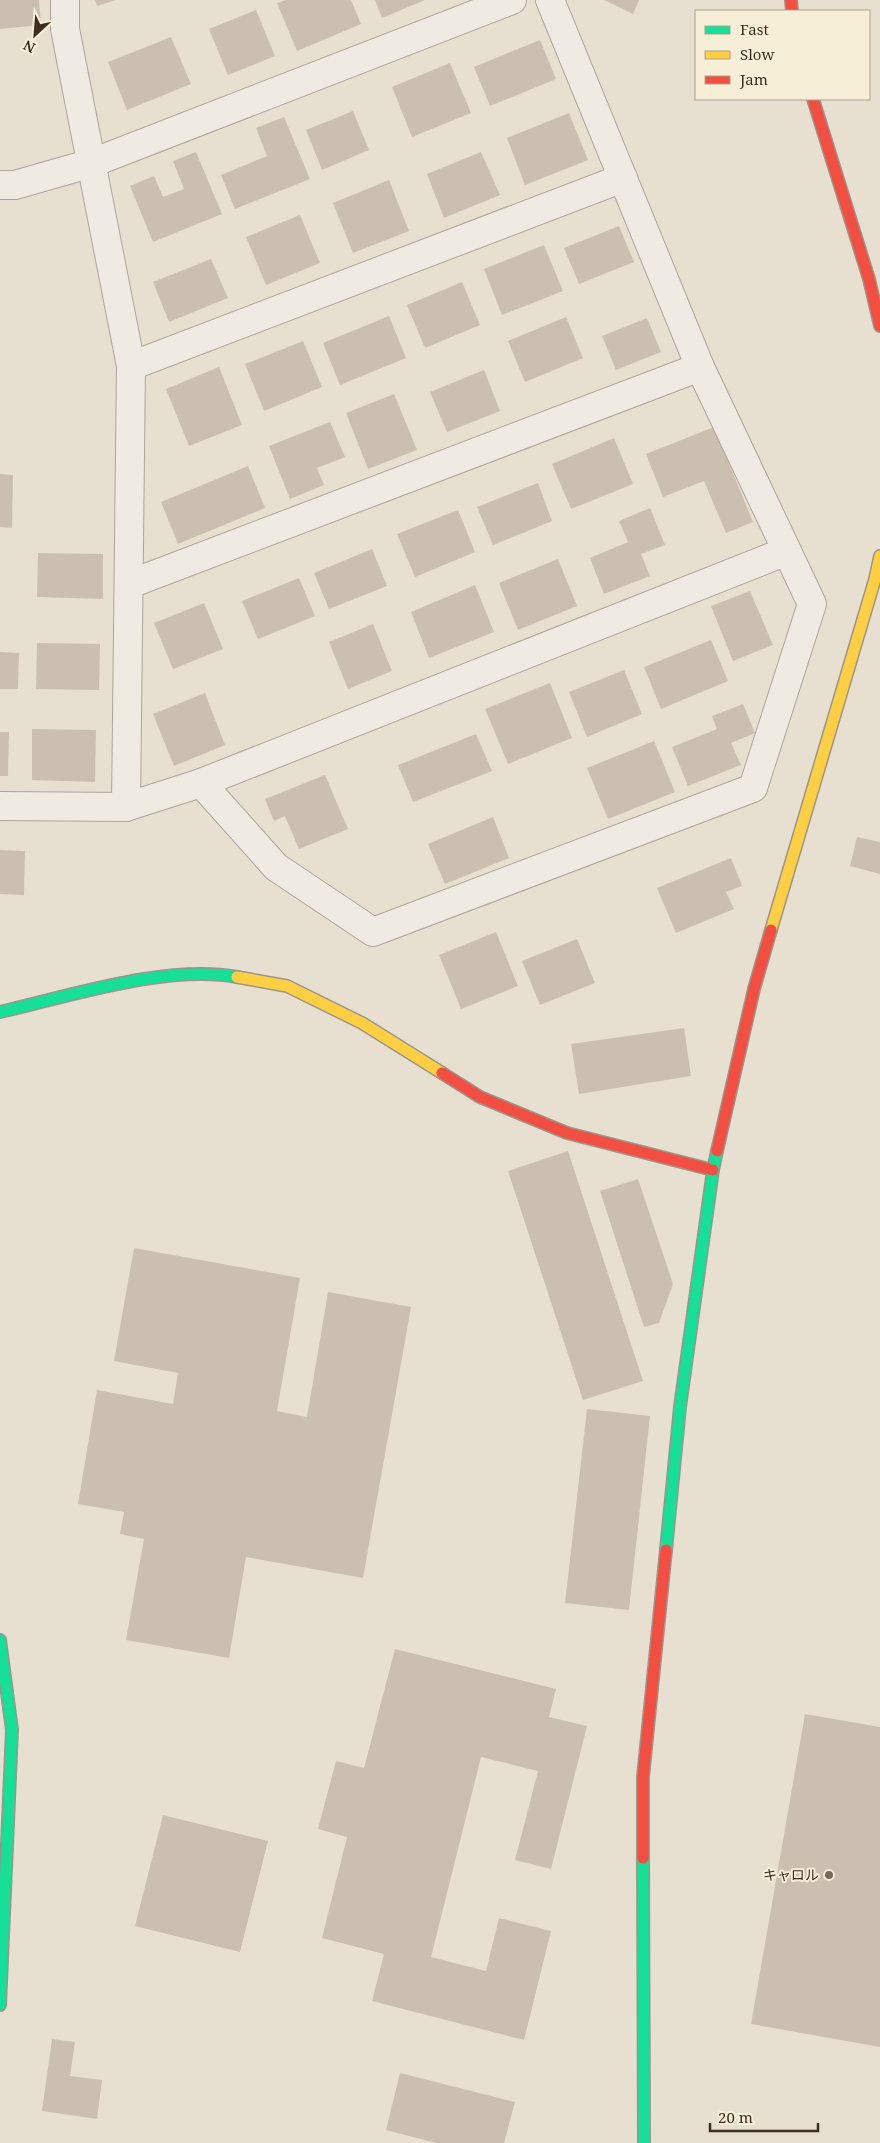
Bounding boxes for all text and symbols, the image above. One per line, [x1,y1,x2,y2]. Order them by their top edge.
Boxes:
north arrow [10,10,60,60]
legend [695,10,870,100]
text: Fast [740,19,769,39]
text: N [20,36,38,58]
text: Slow [740,44,774,64]
text: Jam [739,69,768,89]
place label: キャロル [763,1865,819,1884]
marker: キャロル [823,1869,835,1881]
scale bar [710,2100,818,2132]
text: 20 m [718,2107,753,2127]

